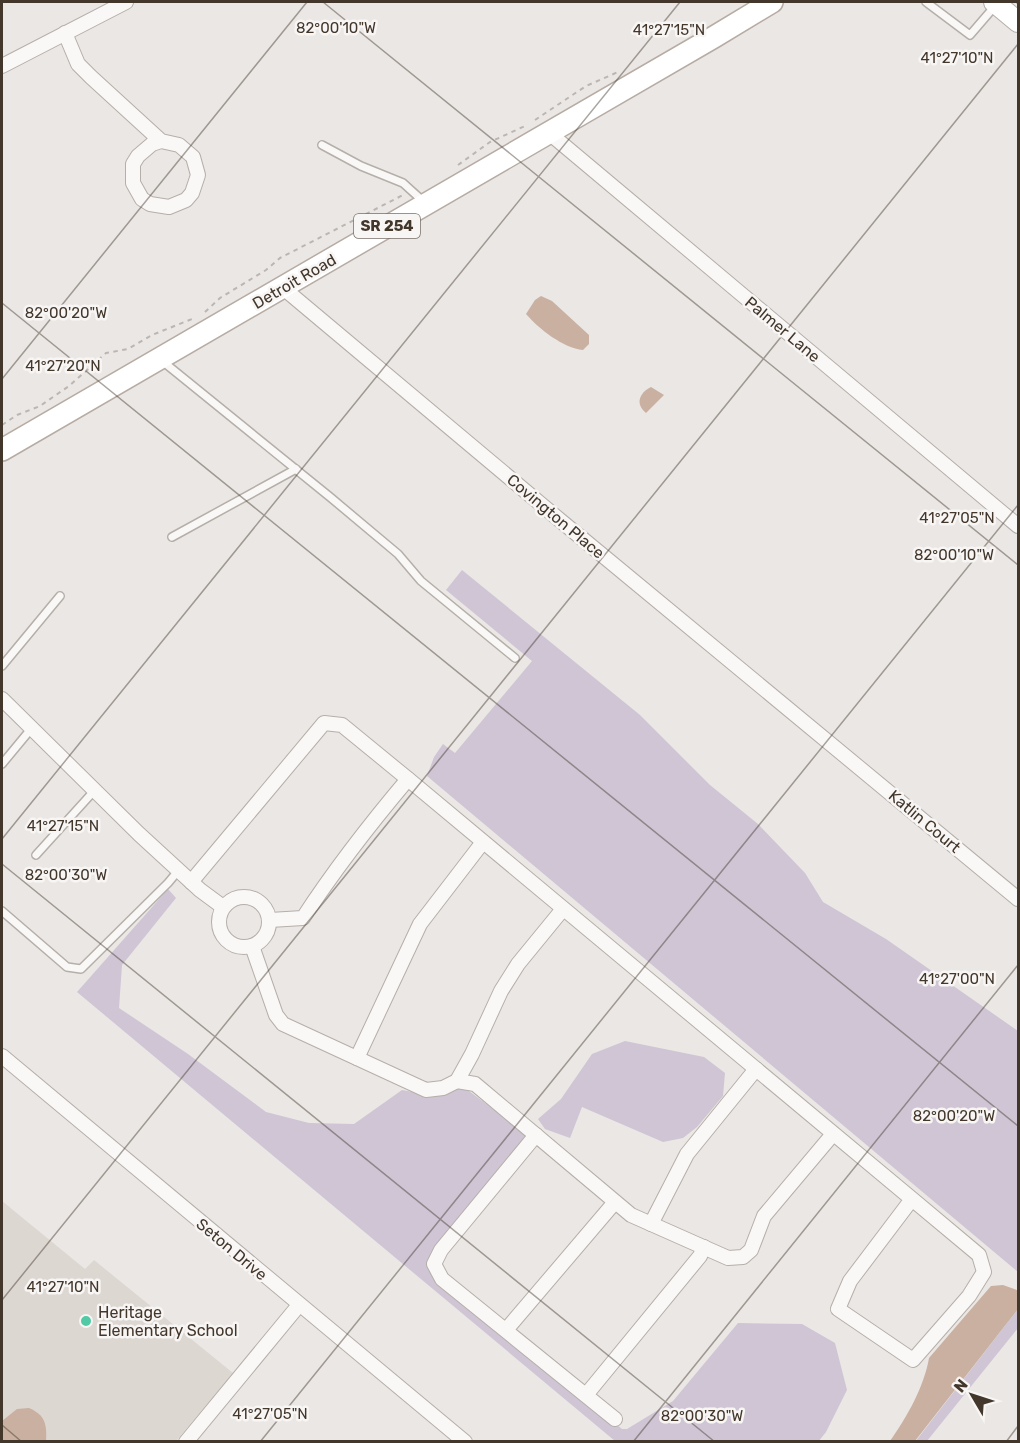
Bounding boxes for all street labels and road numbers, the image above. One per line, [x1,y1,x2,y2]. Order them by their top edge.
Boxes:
road number: SR 254 [354,214,420,238]
street label: Detroit Road [249,250,339,313]
street label: Palmer Lane [741,292,824,366]
street label: Covington Place [503,470,608,563]
street label: Katlin Court [885,786,964,857]
street label: Seton Drive [192,1214,271,1284]

